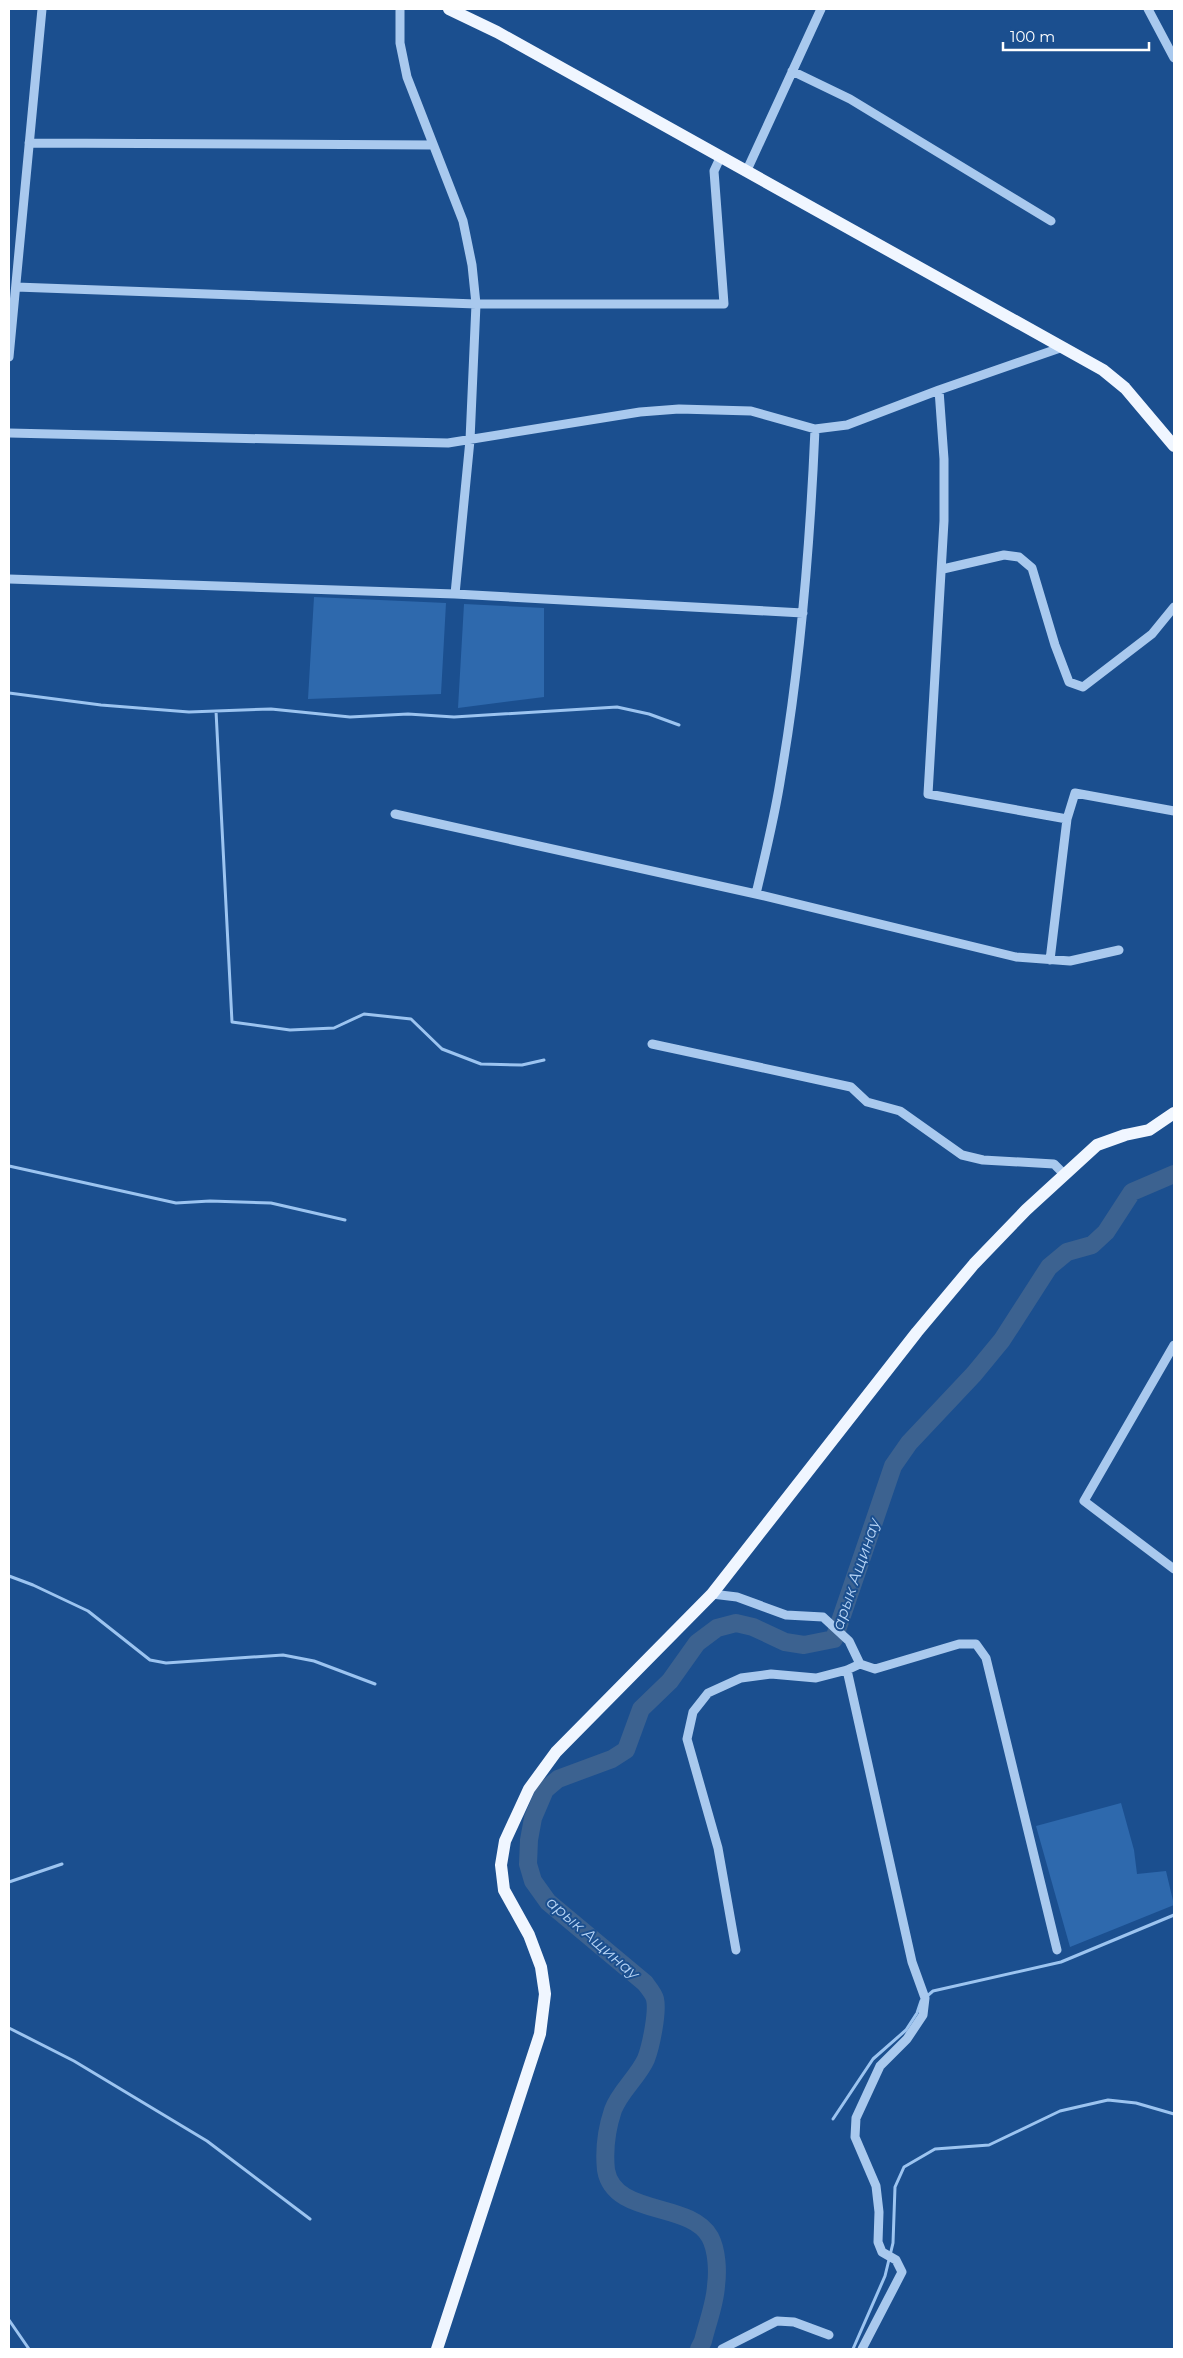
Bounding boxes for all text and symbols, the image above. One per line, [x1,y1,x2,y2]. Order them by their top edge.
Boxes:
scale bar [1003,20,1149,52]
text: 100 m [1010,27,1055,46]
water label: арык Ащинау [828,1515,884,1632]
water label: арык Ащинау [543,1892,644,1984]

